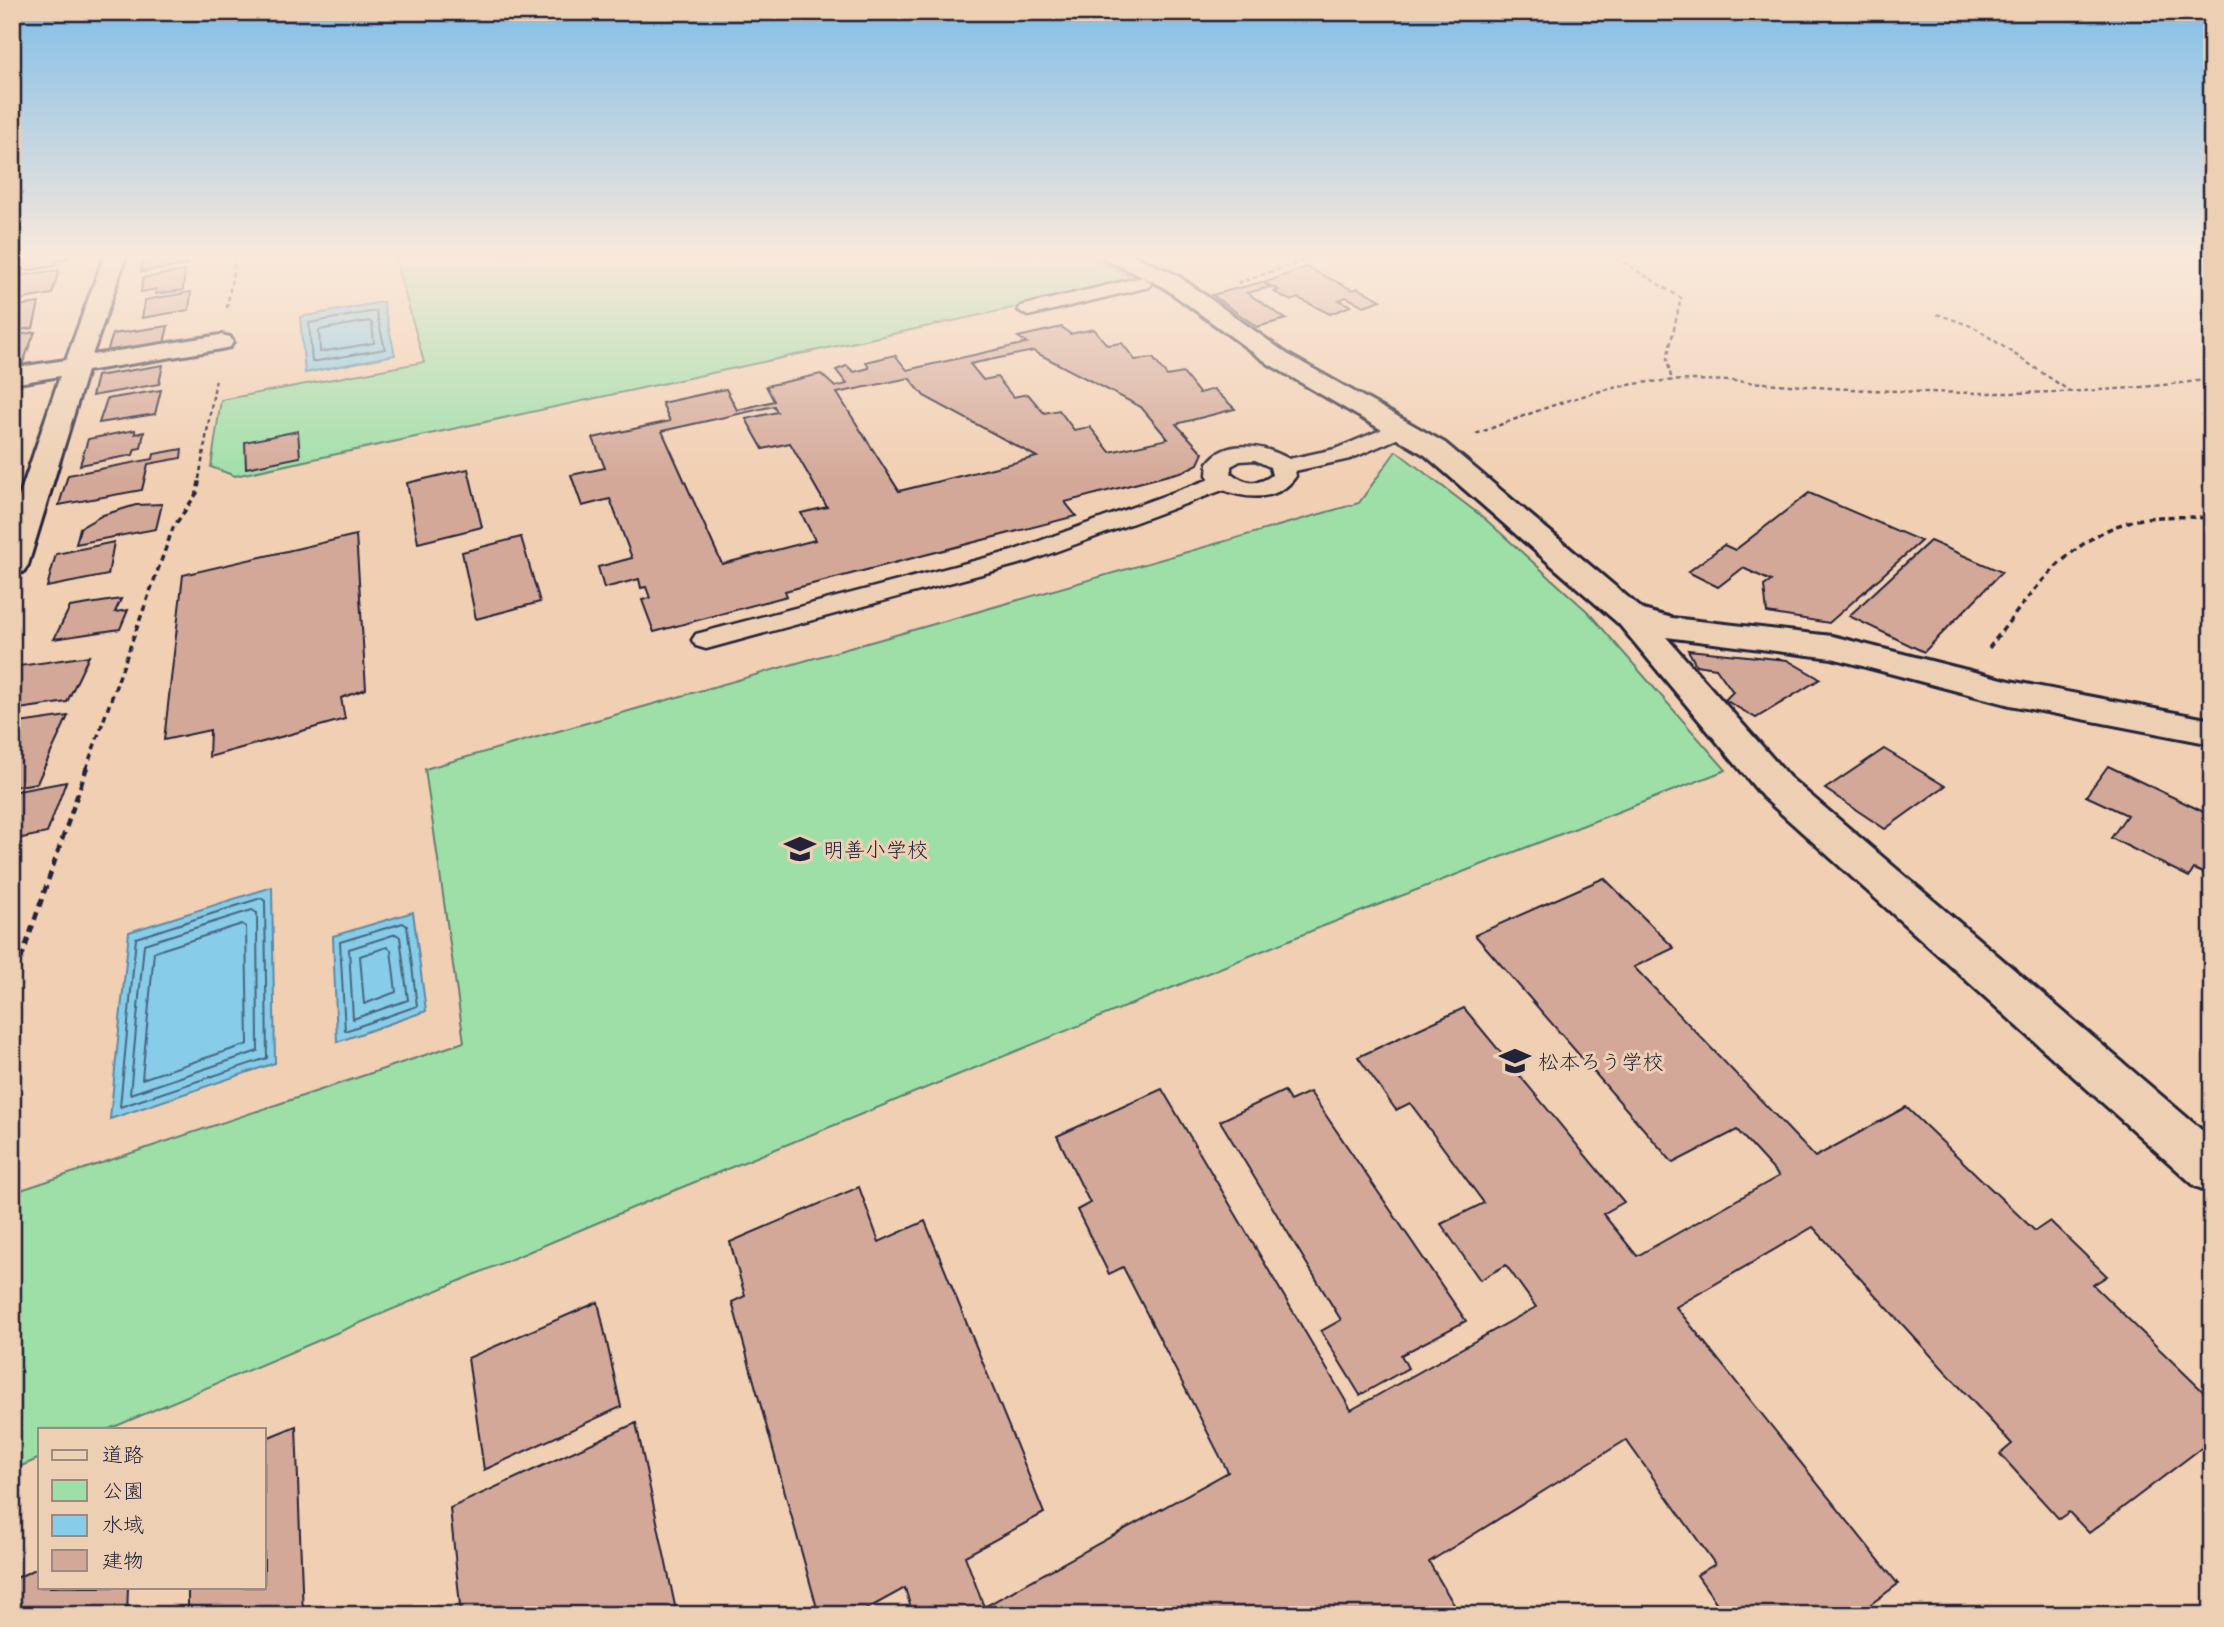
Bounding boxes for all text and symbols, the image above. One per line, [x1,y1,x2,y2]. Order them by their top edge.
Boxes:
school or university icon: 明善小学校 [783,832,817,866]
place label: 明善小学校 [823,836,928,863]
school or university icon: 松本ろう学校 [1498,1044,1532,1078]
place label: 松本ろう学校 [1538,1048,1664,1075]
legend [38,1428,266,1588]
text: 道路 [102,1441,144,1468]
text: 公園 [102,1477,144,1504]
text: 水域 [102,1511,144,1538]
text: 建物 [102,1547,144,1574]

